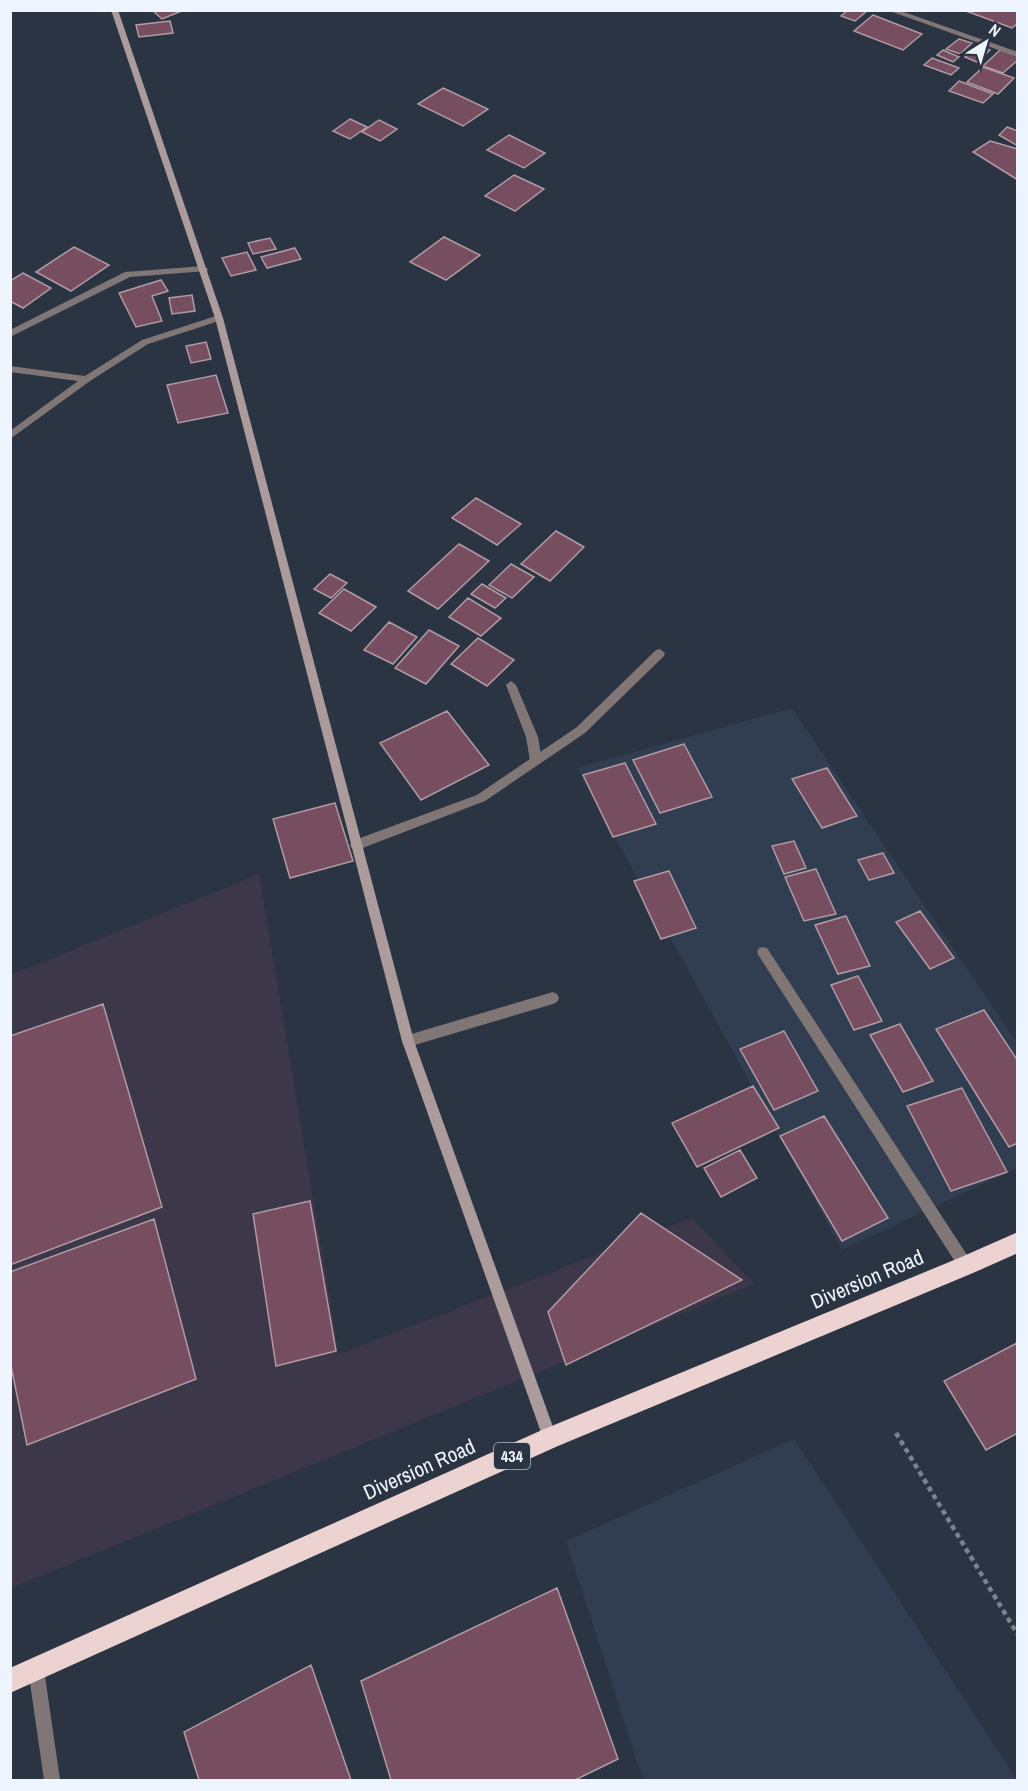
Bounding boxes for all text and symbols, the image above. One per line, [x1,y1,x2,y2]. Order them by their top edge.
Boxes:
north arrow [956,12,1016,72]
text: N [985,18,1005,42]
street label: Diversion Road [806,1242,928,1316]
street label: Diversion Road [358,1431,480,1507]
road number: 434 [494,1443,530,1469]

